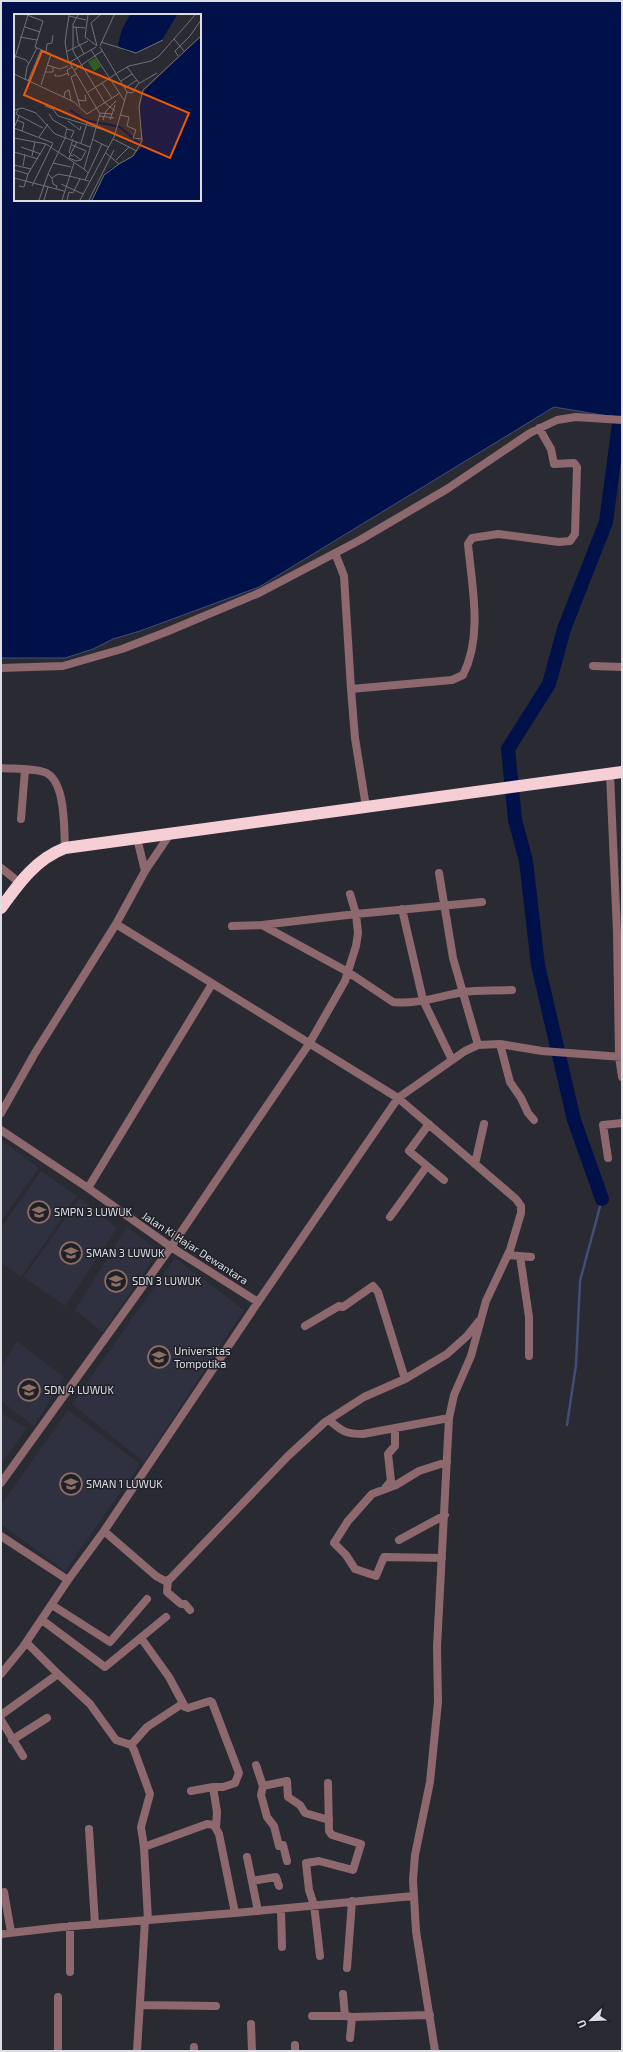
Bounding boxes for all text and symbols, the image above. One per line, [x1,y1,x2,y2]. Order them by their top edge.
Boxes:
inset map [14,14,201,201]
school or university icon: SMPN 3 LUWUK [26,1199,52,1225]
place label: SMPN 3 LUWUK [54,1205,133,1218]
street label: Jalan Ki Hajar Dewantara [139,1208,251,1288]
school or university icon: SMAN 3 LUWUK [58,1240,84,1266]
place label: SMAN 3 LUWUK [86,1246,165,1259]
school or university icon: SDN 3 LUWUK [103,1268,129,1294]
place label: SDN 3 LUWUK [132,1274,202,1287]
school or university icon: Universitas Tompotika [146,1344,172,1370]
place label: Universitas Tompotika [174,1344,231,1370]
school or university icon: SDN 4 LUWUK [16,1377,42,1403]
place label: SDN 4 LUWUK [44,1383,114,1396]
school or university icon: SMAN 1 LUWUK [58,1471,84,1497]
place label: SMAN 1 LUWUK [86,1477,163,1490]
north arrow [571,2000,611,2040]
text: U [574,2018,589,2030]

